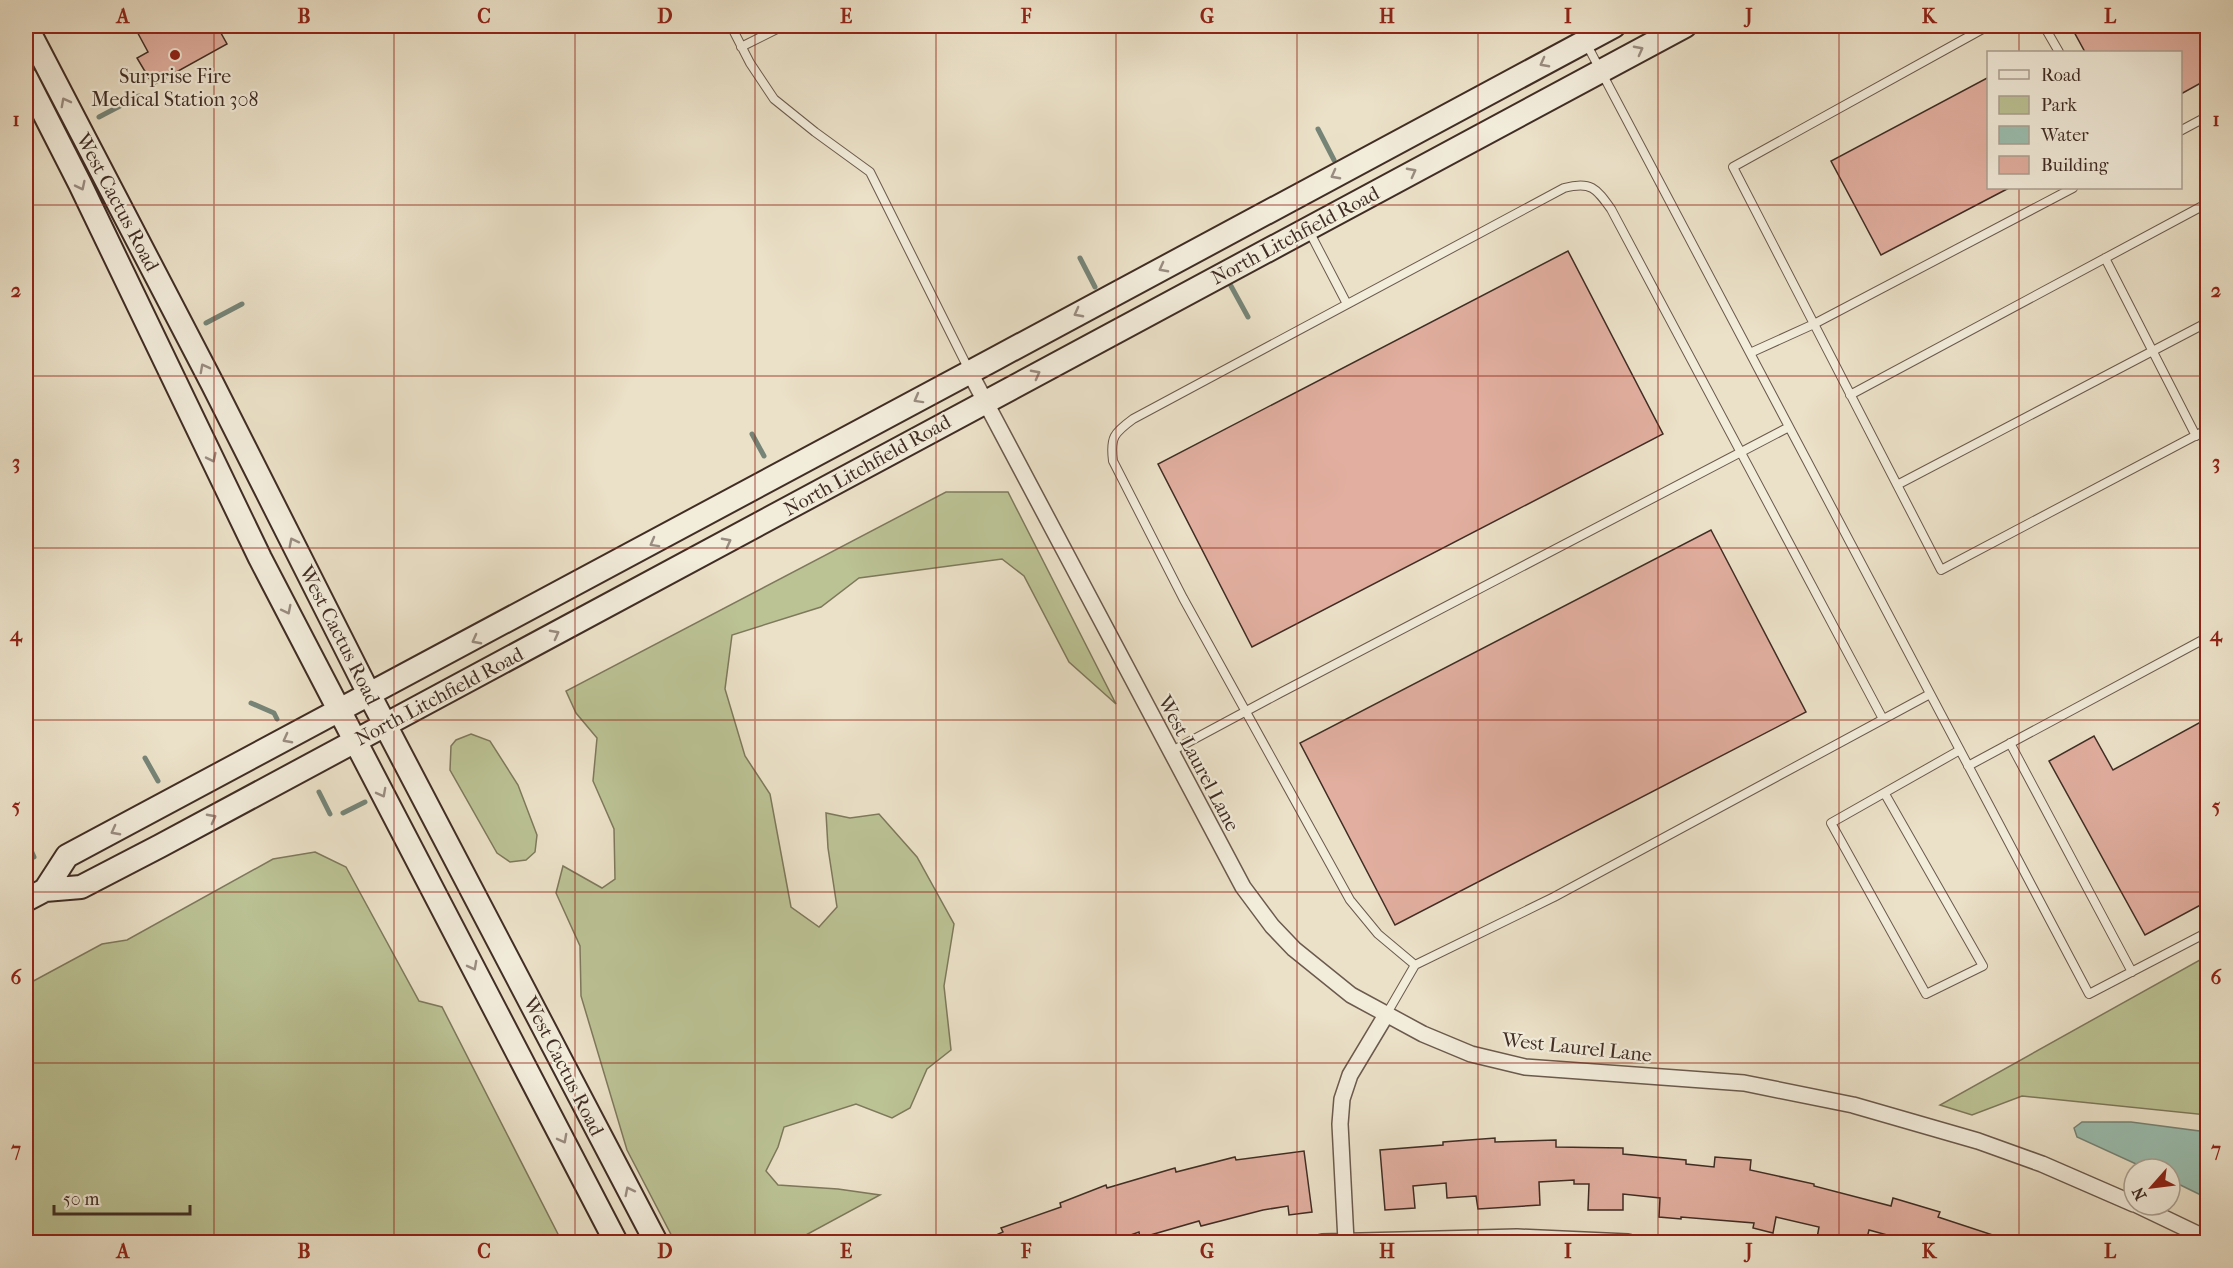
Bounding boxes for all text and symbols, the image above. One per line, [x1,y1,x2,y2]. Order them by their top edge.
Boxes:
text: A [115,5,131,28]
text: B [297,5,311,28]
text: C [477,5,491,28]
text: D [657,5,673,28]
text: E [840,5,852,28]
text: F [1020,5,1032,28]
text: G [1200,5,1214,28]
text: H [1379,5,1395,28]
text: I [1564,5,1572,28]
text: J [1743,5,1753,28]
text: K [1922,5,1938,28]
text: L [2104,5,2117,28]
one-way arrow [1633,46,1643,57]
marker: Surprise Fire Medical Station 308 [168,48,182,62]
legend [1987,51,2182,189]
one-way arrow [1540,56,1550,67]
place label: Surprise Fire Medical Station 308 [91,65,259,111]
text: Road [2041,65,2081,86]
text: Park [2041,95,2078,116]
one-way arrow [61,97,73,108]
text: 1 [12,108,20,131]
text: 1 [2212,108,2220,131]
text: Water [2040,125,2089,146]
street label: West Cactus Road [71,128,164,276]
text: Building [2041,155,2109,176]
one-way arrow [1331,168,1341,179]
one-way arrow [1405,168,1416,179]
one-way arrow [74,179,85,190]
street label: North Litchfield Road [1207,181,1384,290]
one-way arrow [1159,261,1170,272]
text: 2 [11,279,21,302]
text: 2 [2211,279,2221,302]
one-way arrow [1074,306,1085,317]
one-way arrow [200,364,211,374]
one-way arrow [1030,370,1041,381]
one-way arrow [913,392,924,403]
street label: North Litchfield Road [780,410,956,521]
text: 3 [12,451,20,474]
one-way arrow [205,451,217,462]
text: 3 [2212,451,2220,474]
one-way arrow [650,536,660,547]
one-way arrow [288,537,300,548]
one-way arrow [721,538,731,549]
street label: West Cactus Road [294,561,385,710]
one-way arrow [280,604,291,614]
text: 4 [9,623,23,647]
text: 4 [2209,623,2223,647]
one-way arrow [549,630,559,641]
one-way arrow [471,633,482,644]
street label: North Litchfield Road [351,642,528,751]
street label: West Laurel Lane [1153,691,1244,835]
one-way arrow [283,732,294,743]
one-way arrow [375,787,387,798]
text: 5 [12,795,21,818]
text: 5 [2212,795,2221,818]
one-way arrow [206,814,216,825]
one-way arrow [111,824,121,835]
one-way arrow [465,960,477,971]
text: 6 [11,966,23,989]
text: 6 [2211,966,2223,989]
street label: West Cactus Road [518,992,609,1141]
street label: West Laurel Lane [1500,1028,1653,1067]
one-way arrow [555,1133,567,1144]
text: 7 [10,1138,21,1161]
text: 7 [2210,1138,2221,1161]
north arrow [2122,1157,2182,1217]
scale bar [54,1178,190,1216]
text: N [2128,1183,2150,1204]
one-way arrow [625,1186,636,1197]
text: 50 m [63,1189,100,1210]
text: A [115,1240,131,1263]
text: B [297,1240,311,1263]
text: C [477,1240,491,1263]
text: D [657,1240,673,1263]
text: E [840,1240,852,1263]
text: F [1020,1240,1032,1263]
text: G [1200,1240,1214,1263]
text: H [1379,1240,1395,1263]
text: I [1564,1240,1572,1263]
text: J [1743,1240,1753,1263]
text: K [1922,1240,1938,1263]
text: L [2104,1240,2117,1263]

